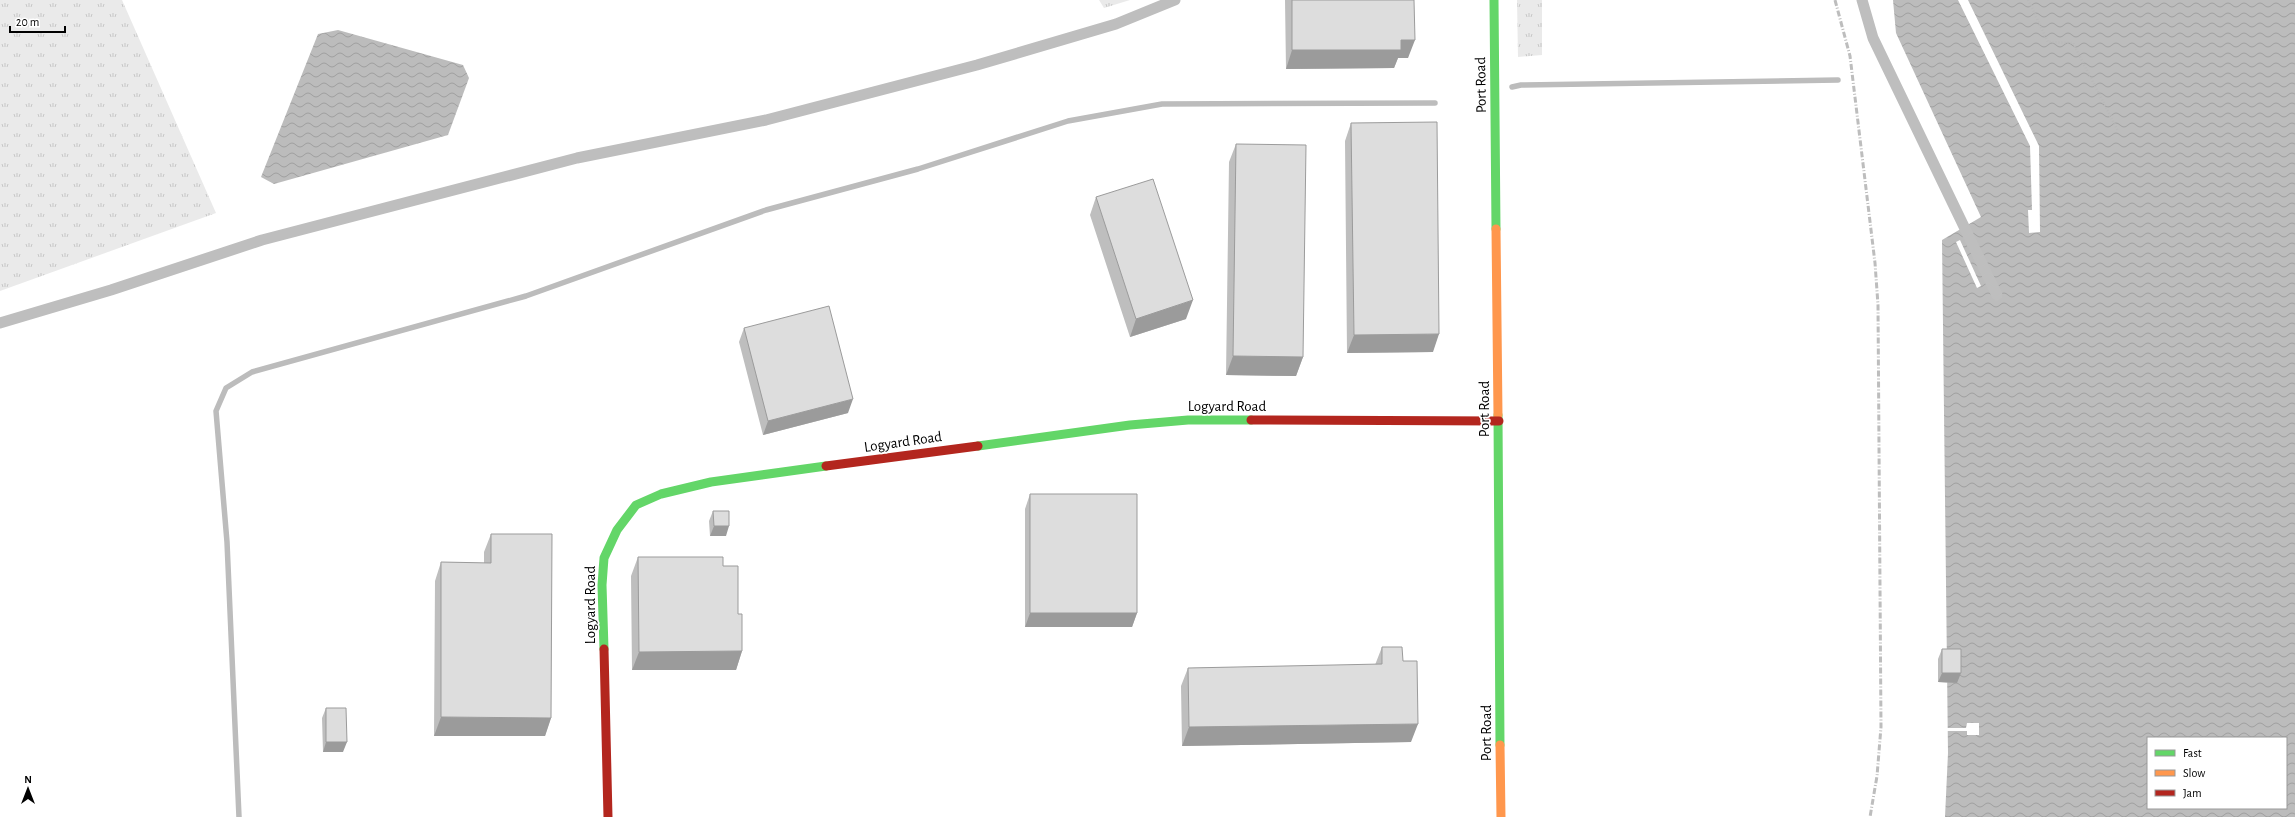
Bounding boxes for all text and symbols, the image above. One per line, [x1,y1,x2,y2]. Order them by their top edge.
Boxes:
scale bar [10,8,65,34]
text: 20 m [16,16,39,28]
street label: Port Road [1473,56,1489,113]
street label: Port Road [1477,381,1492,437]
street label: Logyard Road [1188,399,1267,414]
street label: Logyard Road [863,429,943,455]
street label: Logyard Road [583,565,598,644]
street label: Port Road [1479,705,1494,761]
legend [2147,737,2287,809]
text: Fast [2183,747,2202,759]
text: Slow [2183,767,2205,779]
north arrow [8,769,48,809]
text: N [24,774,32,785]
text: Jam [2183,787,2202,799]

